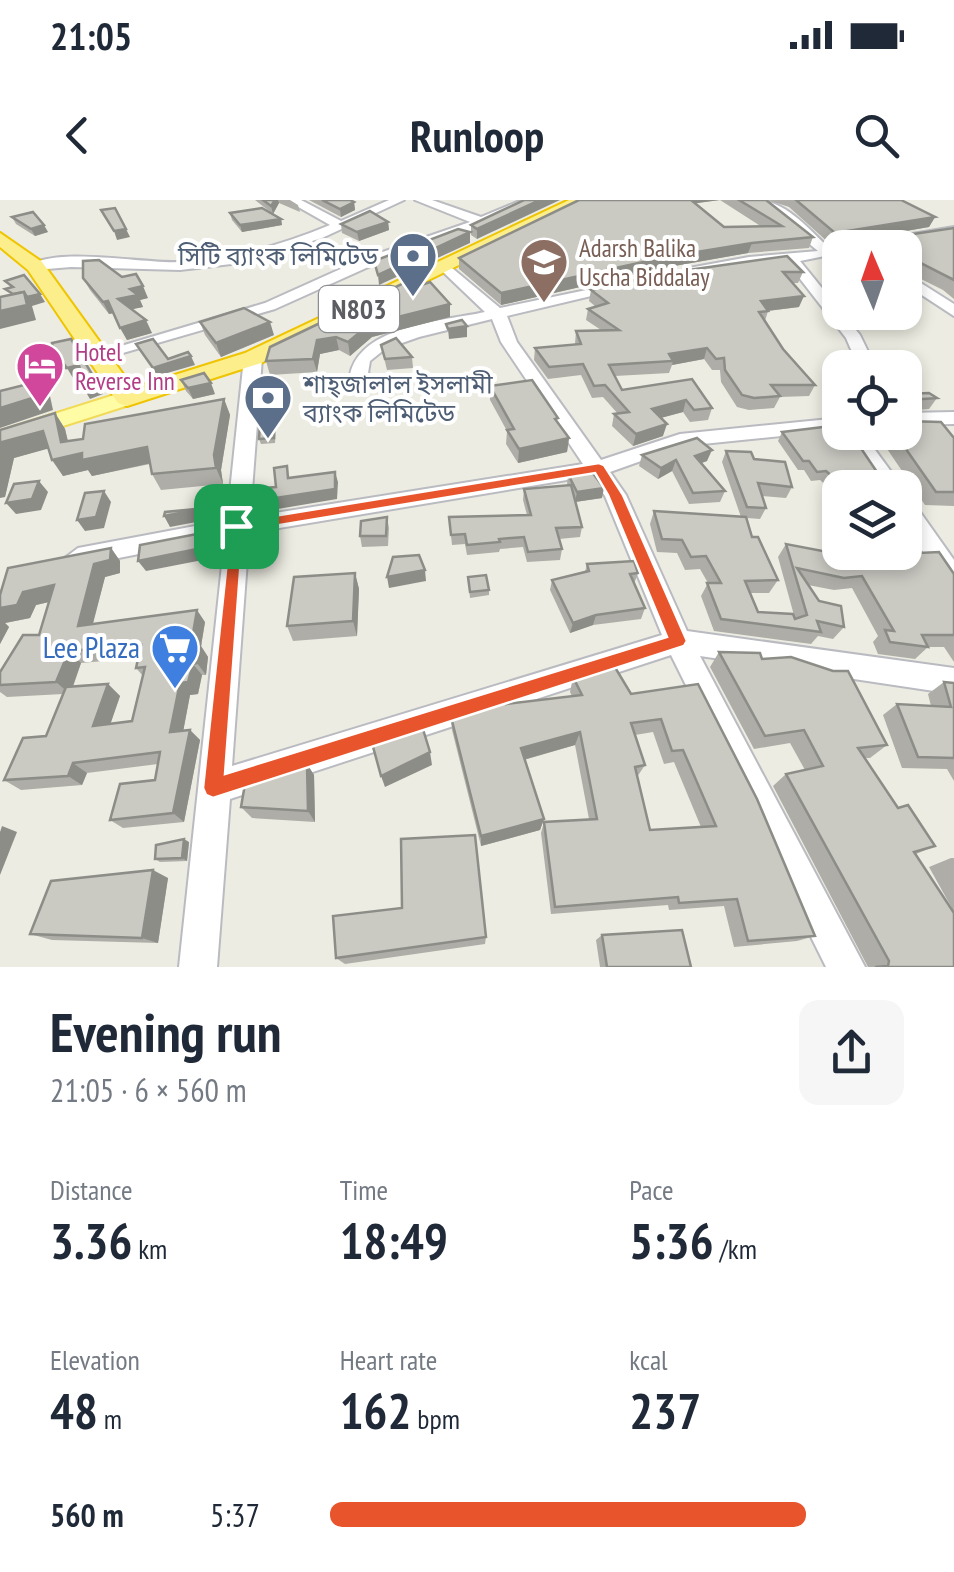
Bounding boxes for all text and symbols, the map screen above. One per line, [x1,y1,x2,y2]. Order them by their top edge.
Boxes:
text: 21:05 [50,11,132,60]
text: Runloop [410,106,544,164]
icon: back [50,108,105,163]
icon: search [849,108,904,163]
bank icon: সিটি ব্যাংক লিমিটেড [387,230,439,298]
north arrow [822,230,922,330]
map controls [822,230,922,570]
place label: Adarsh Balika Uscha Biddalay [579,232,710,293]
school or university icon: Adarsh Balika Uscha Biddalay [518,236,570,304]
place label: সিটি ব্যাংক লিমিটেড [177,240,379,272]
road number: N803 [319,286,399,332]
place label: Hotel Reverse Inn [75,336,175,397]
hotel icon: Hotel Reverse Inn [14,340,66,408]
button: locate [822,350,922,450]
place label: শাহ্জালাল ইসলামী ব্যাংক লিমিটেড [302,368,493,429]
bank icon: শাহ্জালাল ইসলামী ব্যাংক লিমিটেড [242,372,294,440]
button: layers [822,470,922,570]
pin [194,484,279,569]
icon: arrive [209,499,264,554]
supermarket icon: Lee Plaza [149,622,201,690]
place label: Lee Plaza [43,627,140,666]
text: Evening run [50,996,282,1067]
button: share [799,1000,904,1105]
text: 21:05 · 6 × 560 m [50,1069,247,1111]
text: Distance [50,1171,133,1208]
text: Time [340,1171,388,1208]
text: Pace [629,1171,673,1208]
text: 3.36 [50,1208,132,1273]
text: 18:49 [340,1208,448,1273]
text: 5:36 [629,1208,714,1273]
text: km [132,1230,167,1267]
text: /km [714,1230,757,1267]
text: Elevation [50,1341,140,1378]
text: Heart rate [340,1341,437,1378]
text: kcal [629,1341,668,1378]
text: 48 [50,1378,98,1443]
text: 162 [340,1378,411,1443]
text: 237 [629,1378,701,1443]
text: m [98,1400,122,1437]
text: bpm [411,1400,460,1437]
text: 560 m [50,1494,124,1536]
text: 5:37 [210,1494,260,1536]

